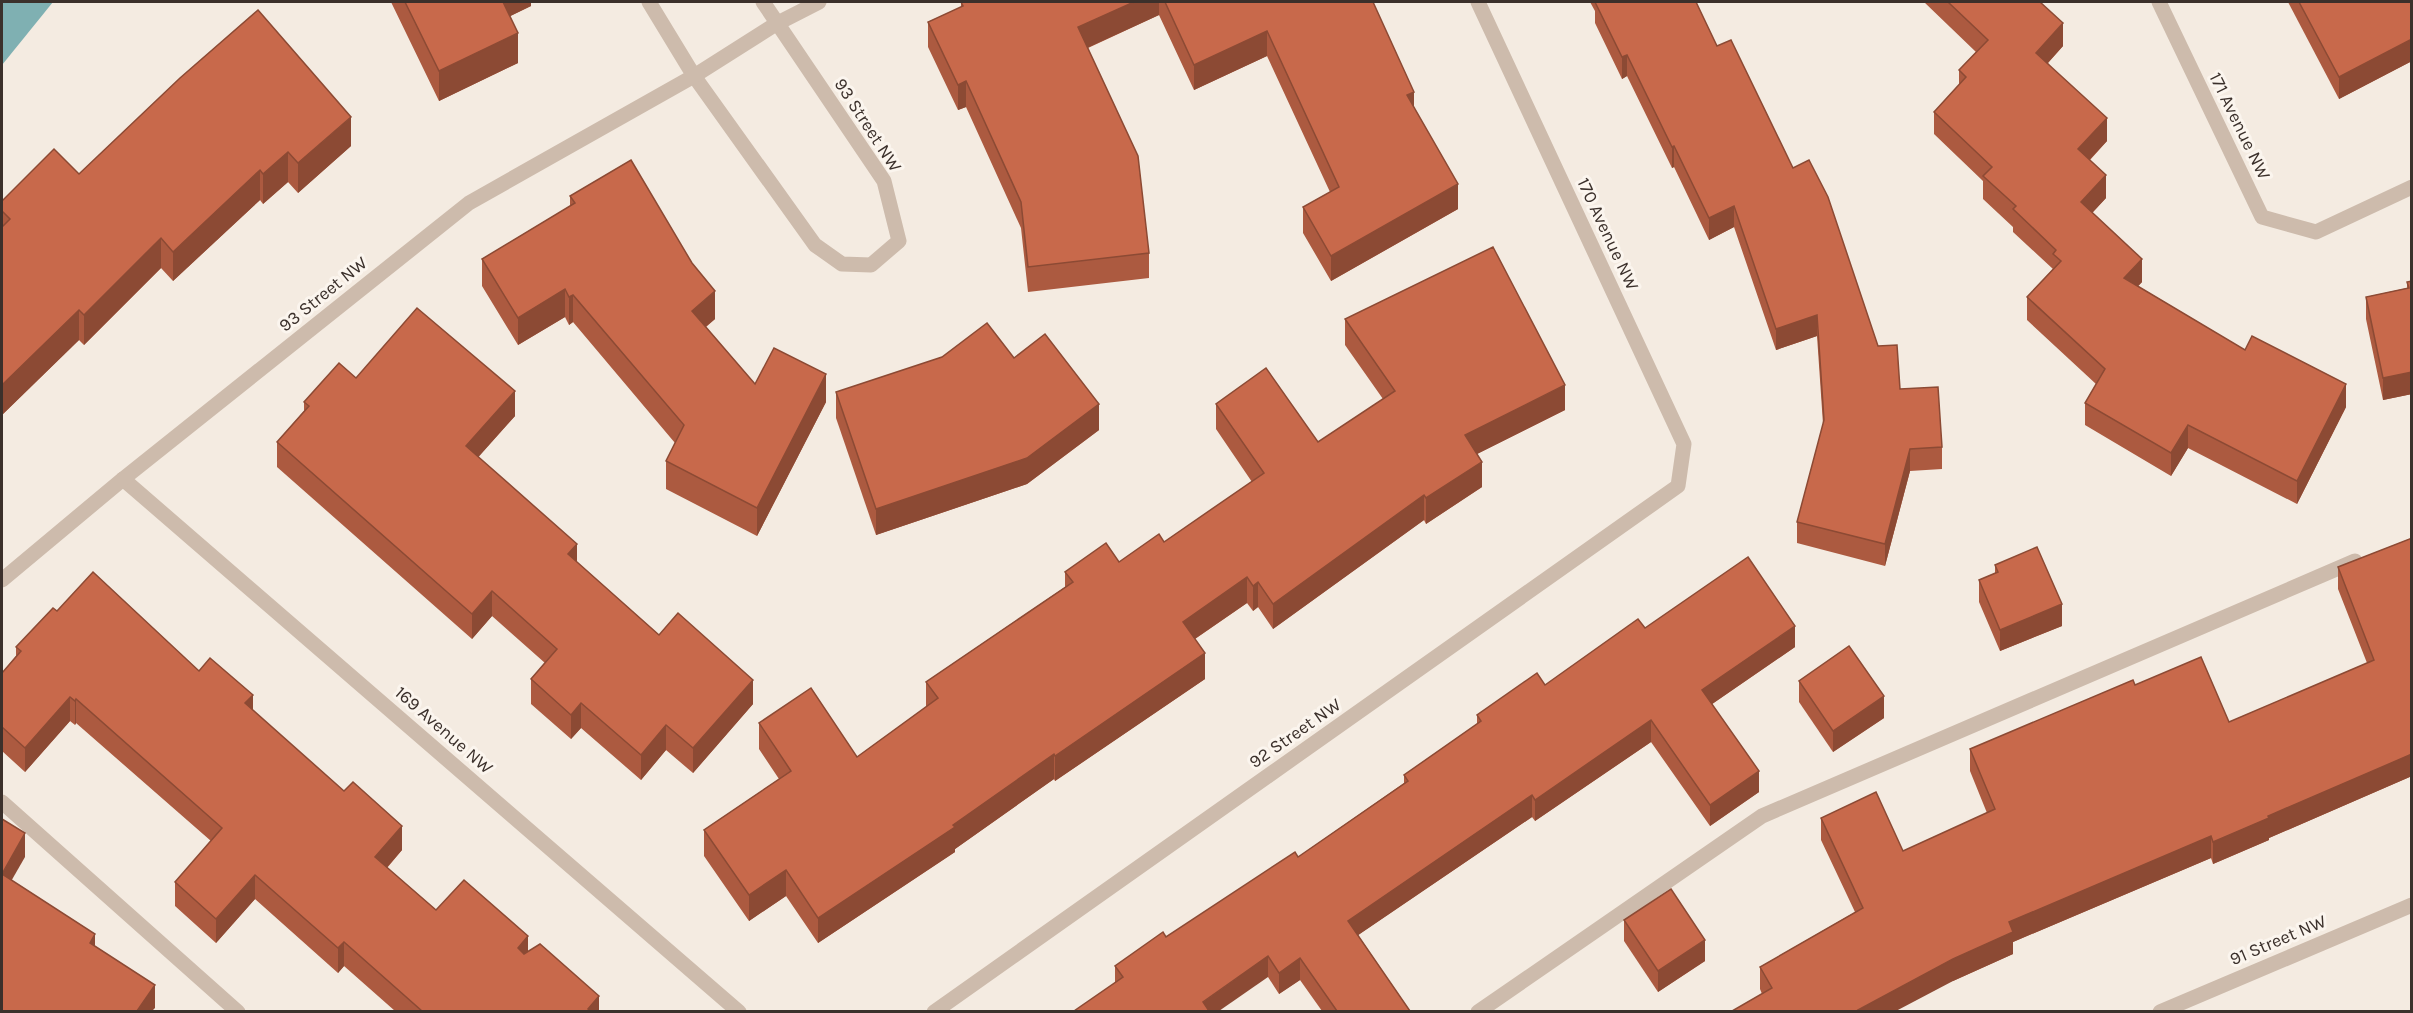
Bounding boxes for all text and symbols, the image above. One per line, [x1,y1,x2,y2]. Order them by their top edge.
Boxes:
street label: 171 Avenue NW [2205,69,2275,183]
street label: 93 Street NW [830,74,906,176]
street label: 170 Avenue NW [1572,174,1644,294]
street label: 93 Street NW [274,252,372,336]
street label: 169 Avenue NW [390,681,498,779]
street label: 92 Street NW [1245,693,1345,773]
street label: 91 Street NW [2226,910,2330,970]

